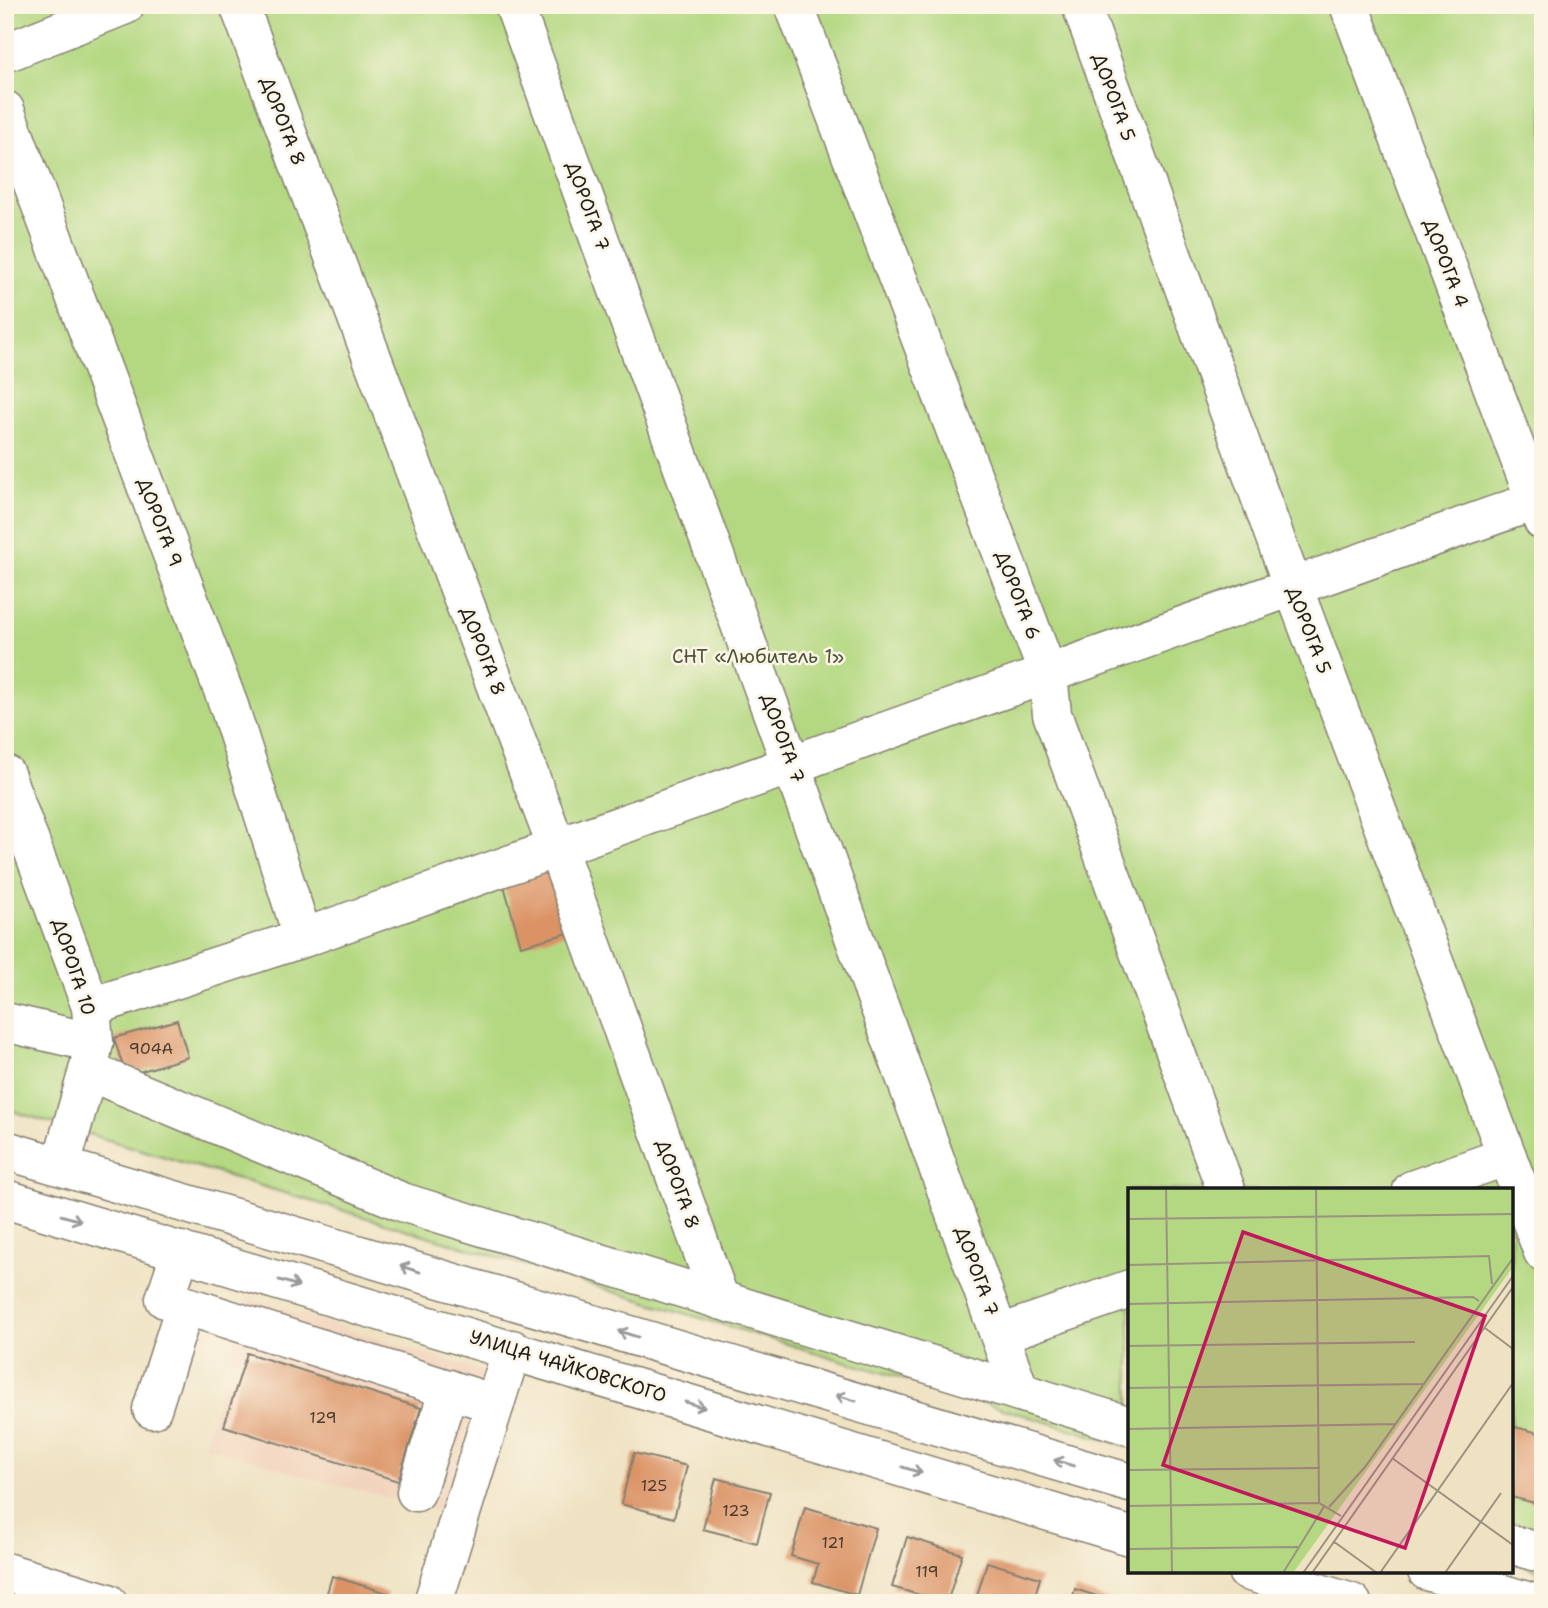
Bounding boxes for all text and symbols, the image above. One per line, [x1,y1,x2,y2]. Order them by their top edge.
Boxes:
street label: ДОРОГА 5 [1087,50,1141,144]
street label: ДОРОГА 8 [255,73,311,169]
street label: ДОРОГА 7 [560,158,616,254]
street label: ДОРОГА 4 [1418,215,1474,311]
street label: ДОРОГА 9 [132,474,188,570]
street label: ДОРОГА 6 [990,547,1046,643]
street label: ДОРОГА 5 [1281,583,1337,677]
street label: ДОРОГА 8 [455,603,511,699]
park label: СНТ «Любитель 1» [672,644,844,669]
street label: ДОРОГА 7 [755,690,811,786]
street label: ДОРОГА 10 [47,915,101,1019]
house number: 904А [129,1038,173,1059]
street label: ДОРОГА 8 [650,1136,706,1232]
inset map [1128,1188,1513,1573]
one-way arrow [59,1213,81,1226]
street label: ДОРОГА 7 [949,1223,1005,1319]
one-way arrow [399,1261,421,1274]
one-way arrow [278,1277,300,1290]
street label: УЛИЦА ЧАЙКОВСКОГО [466,1324,670,1408]
one-way arrow [617,1326,639,1339]
one-way arrow [836,1391,858,1404]
one-way arrow [683,1399,705,1412]
house number: 129 [309,1407,337,1428]
one-way arrow [1054,1456,1076,1469]
one-way arrow [901,1465,923,1478]
house number: 125 [641,1475,667,1496]
house number: 123 [722,1500,750,1521]
house number: 121 [822,1532,844,1553]
house number: 119 [915,1561,939,1582]

